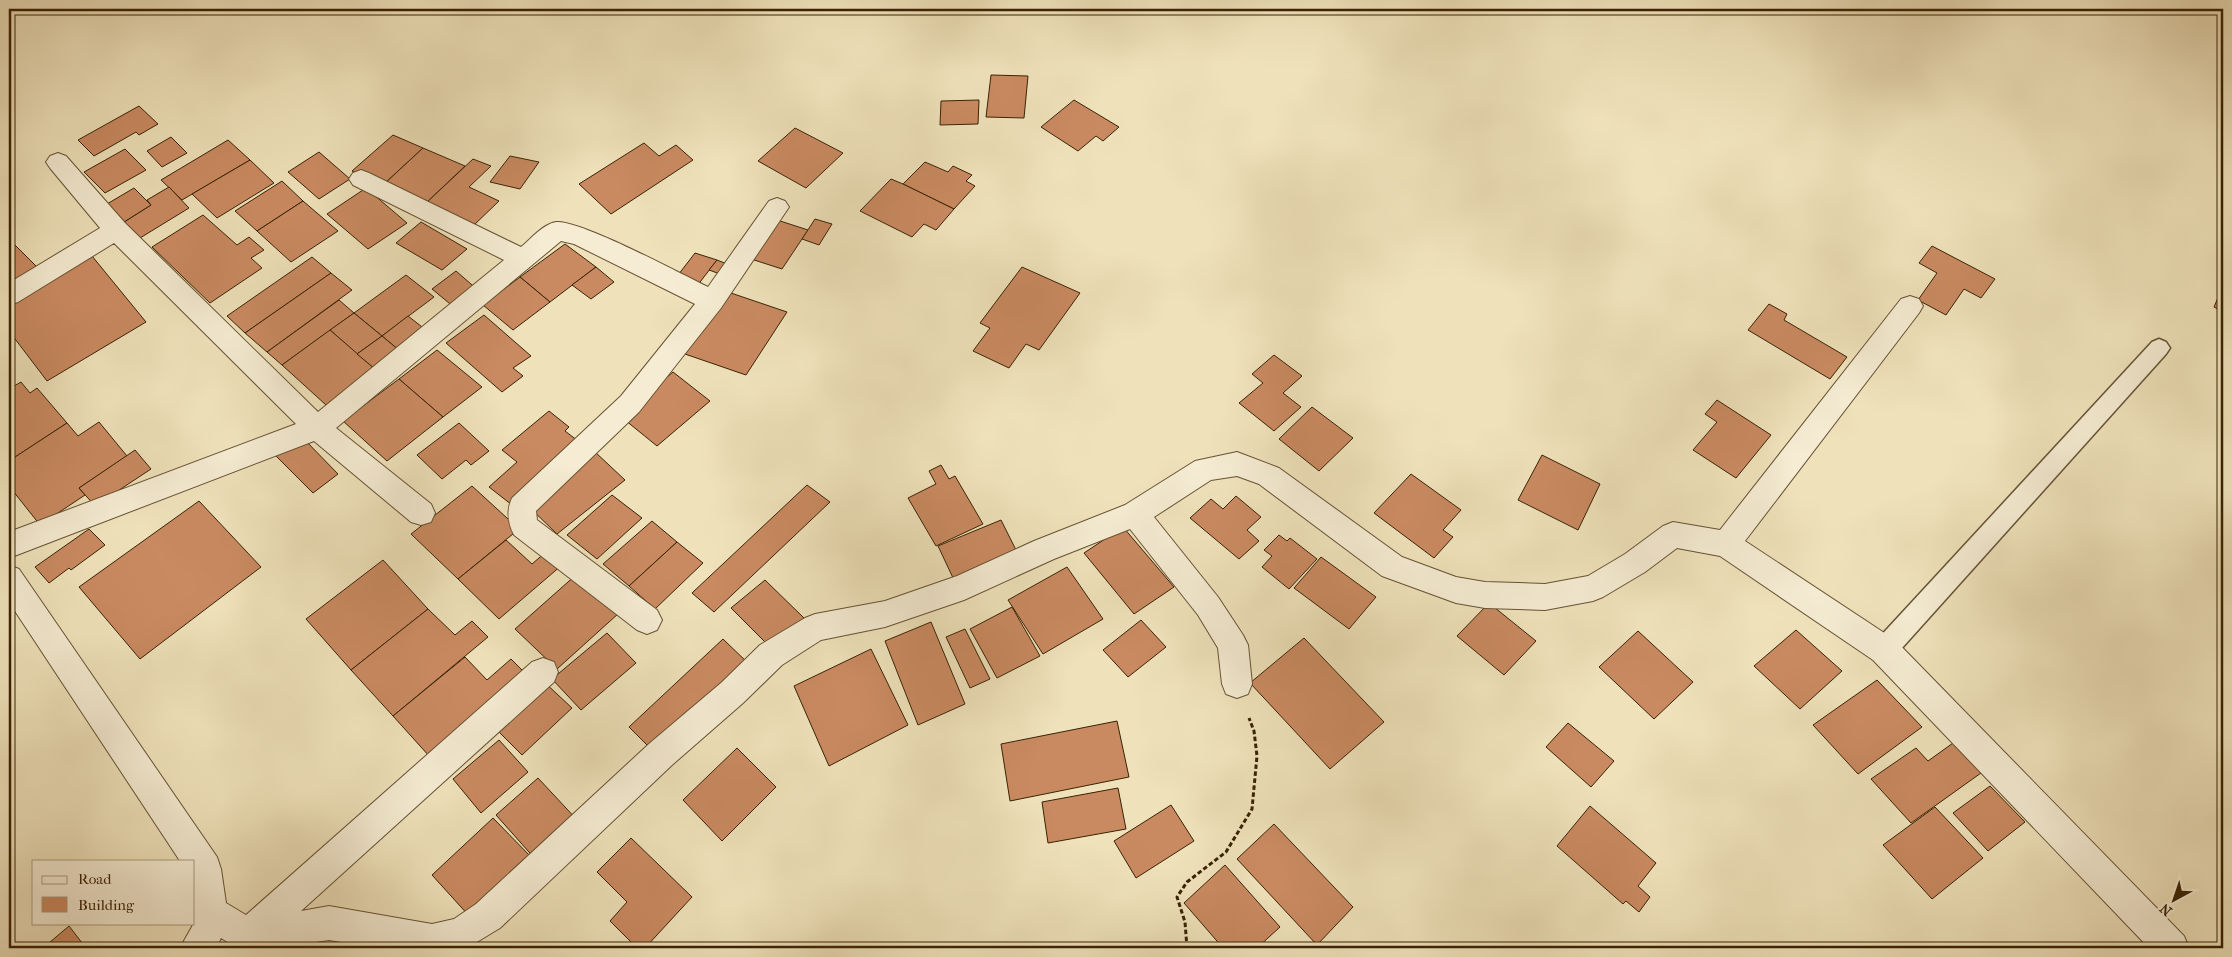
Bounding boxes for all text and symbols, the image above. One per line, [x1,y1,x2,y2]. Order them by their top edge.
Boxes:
legend [32,860,195,924]
text: Road [78,870,112,888]
north arrow [2150,874,2200,924]
text: Building [78,896,135,914]
text: N [2156,899,2175,920]

